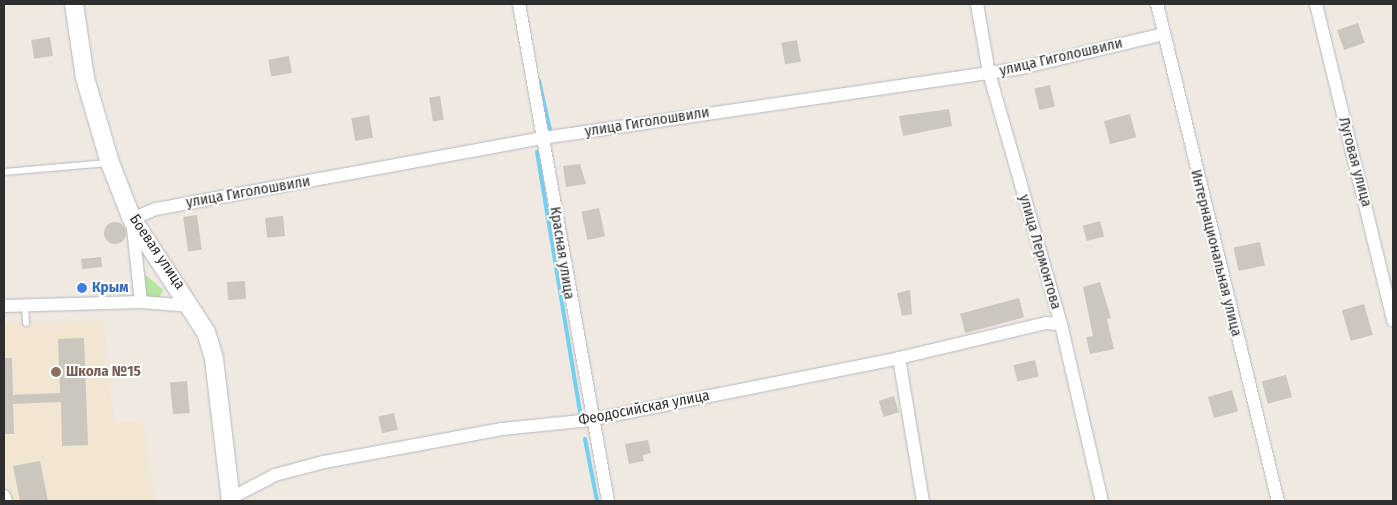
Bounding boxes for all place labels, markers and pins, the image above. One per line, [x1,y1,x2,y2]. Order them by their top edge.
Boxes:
place label: Крым [92,279,128,297]
marker: Крым [76,282,88,294]
place label: Школа №15 [66,363,141,381]
marker: Школа №15 [50,366,62,378]

